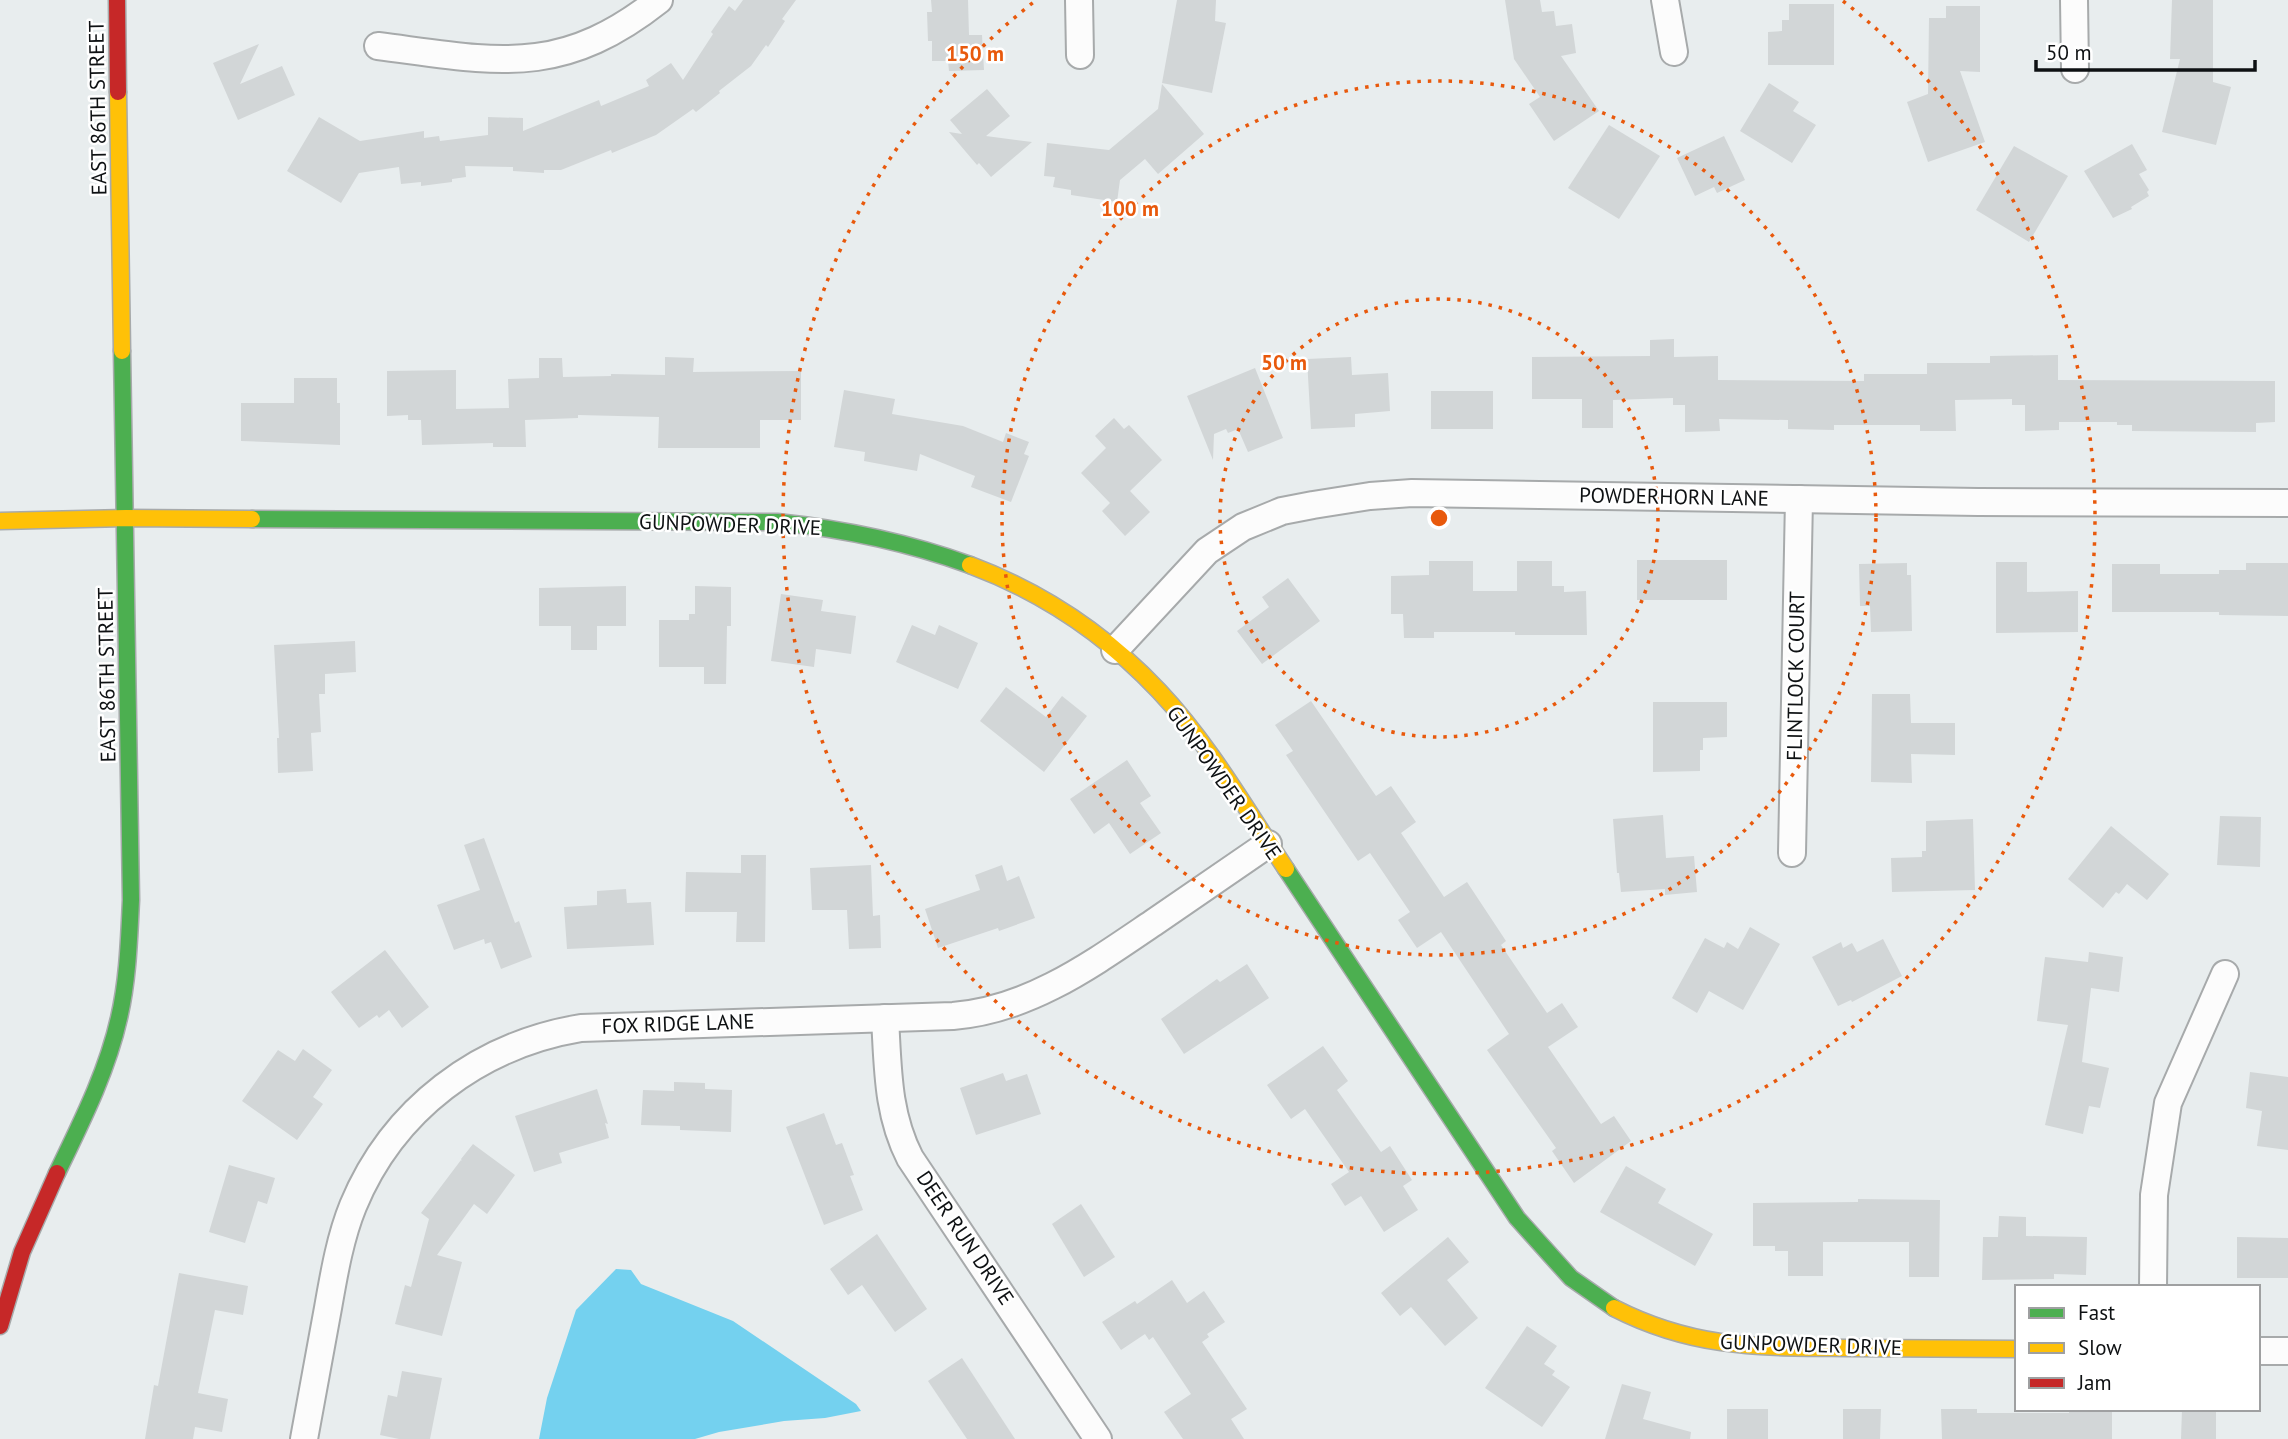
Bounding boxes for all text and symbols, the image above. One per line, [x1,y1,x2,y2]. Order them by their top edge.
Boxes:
street label: EAST 86TH STREET [82,20,113,196]
scale bar [2036,28,2255,72]
text: 50 m [2046,39,2092,66]
text: 150 m [946,40,1004,67]
text: 100 m [1101,195,1159,222]
text: 50 m [1261,349,1307,376]
street label: POWDERHORN LANE [1579,481,1769,512]
centre of rings [1427,506,1451,530]
street label: GUNPOWDER DRIVE [639,508,821,541]
street label: EAST 86TH STREET [91,587,122,763]
street label: FLINTLOCK COURT [1781,591,1810,761]
street label: GUNPOWDER DRIVE [1161,700,1288,865]
street label: FOX RIDGE LANE [601,1007,755,1040]
street label: DEER RUN DRIVE [911,1166,1020,1310]
legend [2015,1285,2260,1411]
text: Fast [2078,1299,2115,1326]
street label: GUNPOWDER DRIVE [1720,1328,1902,1361]
text: Slow [2078,1334,2122,1361]
text: Jam [2077,1369,2112,1396]

